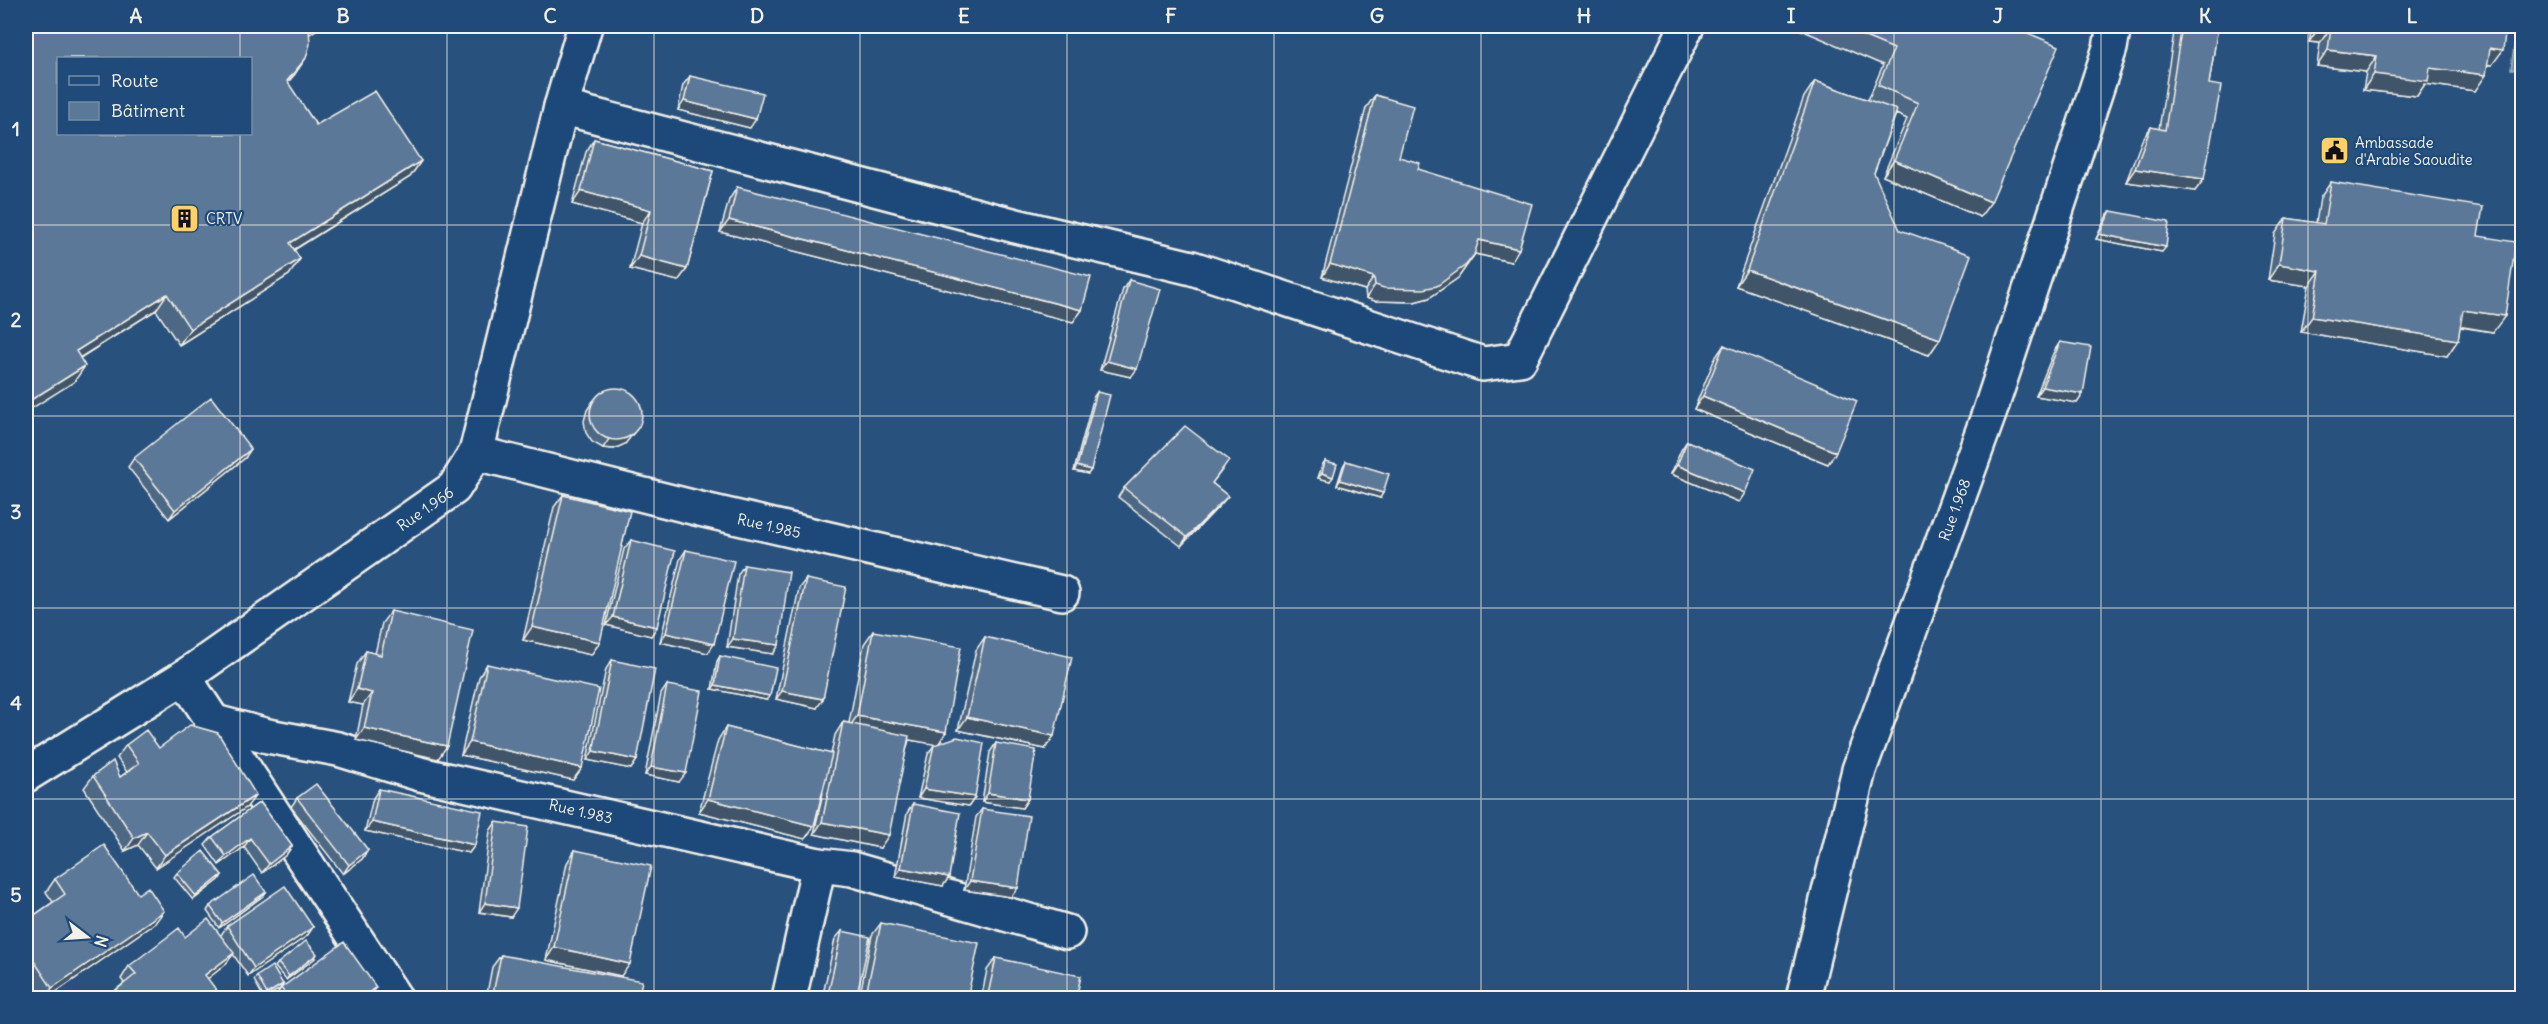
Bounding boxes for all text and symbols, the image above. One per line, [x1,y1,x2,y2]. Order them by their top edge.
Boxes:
text: A [130,3,143,28]
text: B [336,3,350,28]
text: C [543,3,557,28]
text: D [750,3,764,28]
text: E [958,3,970,28]
text: F [1165,3,1177,28]
text: G [1370,3,1384,28]
text: H [1577,3,1591,28]
text: I [1787,3,1796,28]
text: J [1993,3,2004,28]
text: K [2199,3,2212,28]
text: L [2407,3,2418,28]
legend [57,57,252,135]
text: Route [111,69,159,92]
text: Bâtiment [111,99,185,122]
text: 1 [12,116,20,141]
place label: Ambassade d'Arabie Saoudite [2355,133,2473,169]
public building icon: Ambassade d'Arabie Saoudite [2318,135,2350,167]
building icon: CRTV [169,202,201,234]
place label: CRTV [206,209,242,228]
text: 2 [11,307,22,332]
street label: Rue 1.968 [1934,476,1974,543]
street label: Rue 1.966 [393,482,457,535]
text: 3 [10,499,22,524]
street label: Rue 1.985 [736,509,803,542]
text: 4 [10,690,22,715]
street label: Rue 1.983 [547,794,615,827]
text: 5 [10,882,22,907]
north arrow [57,907,117,967]
text: N [90,933,113,950]

